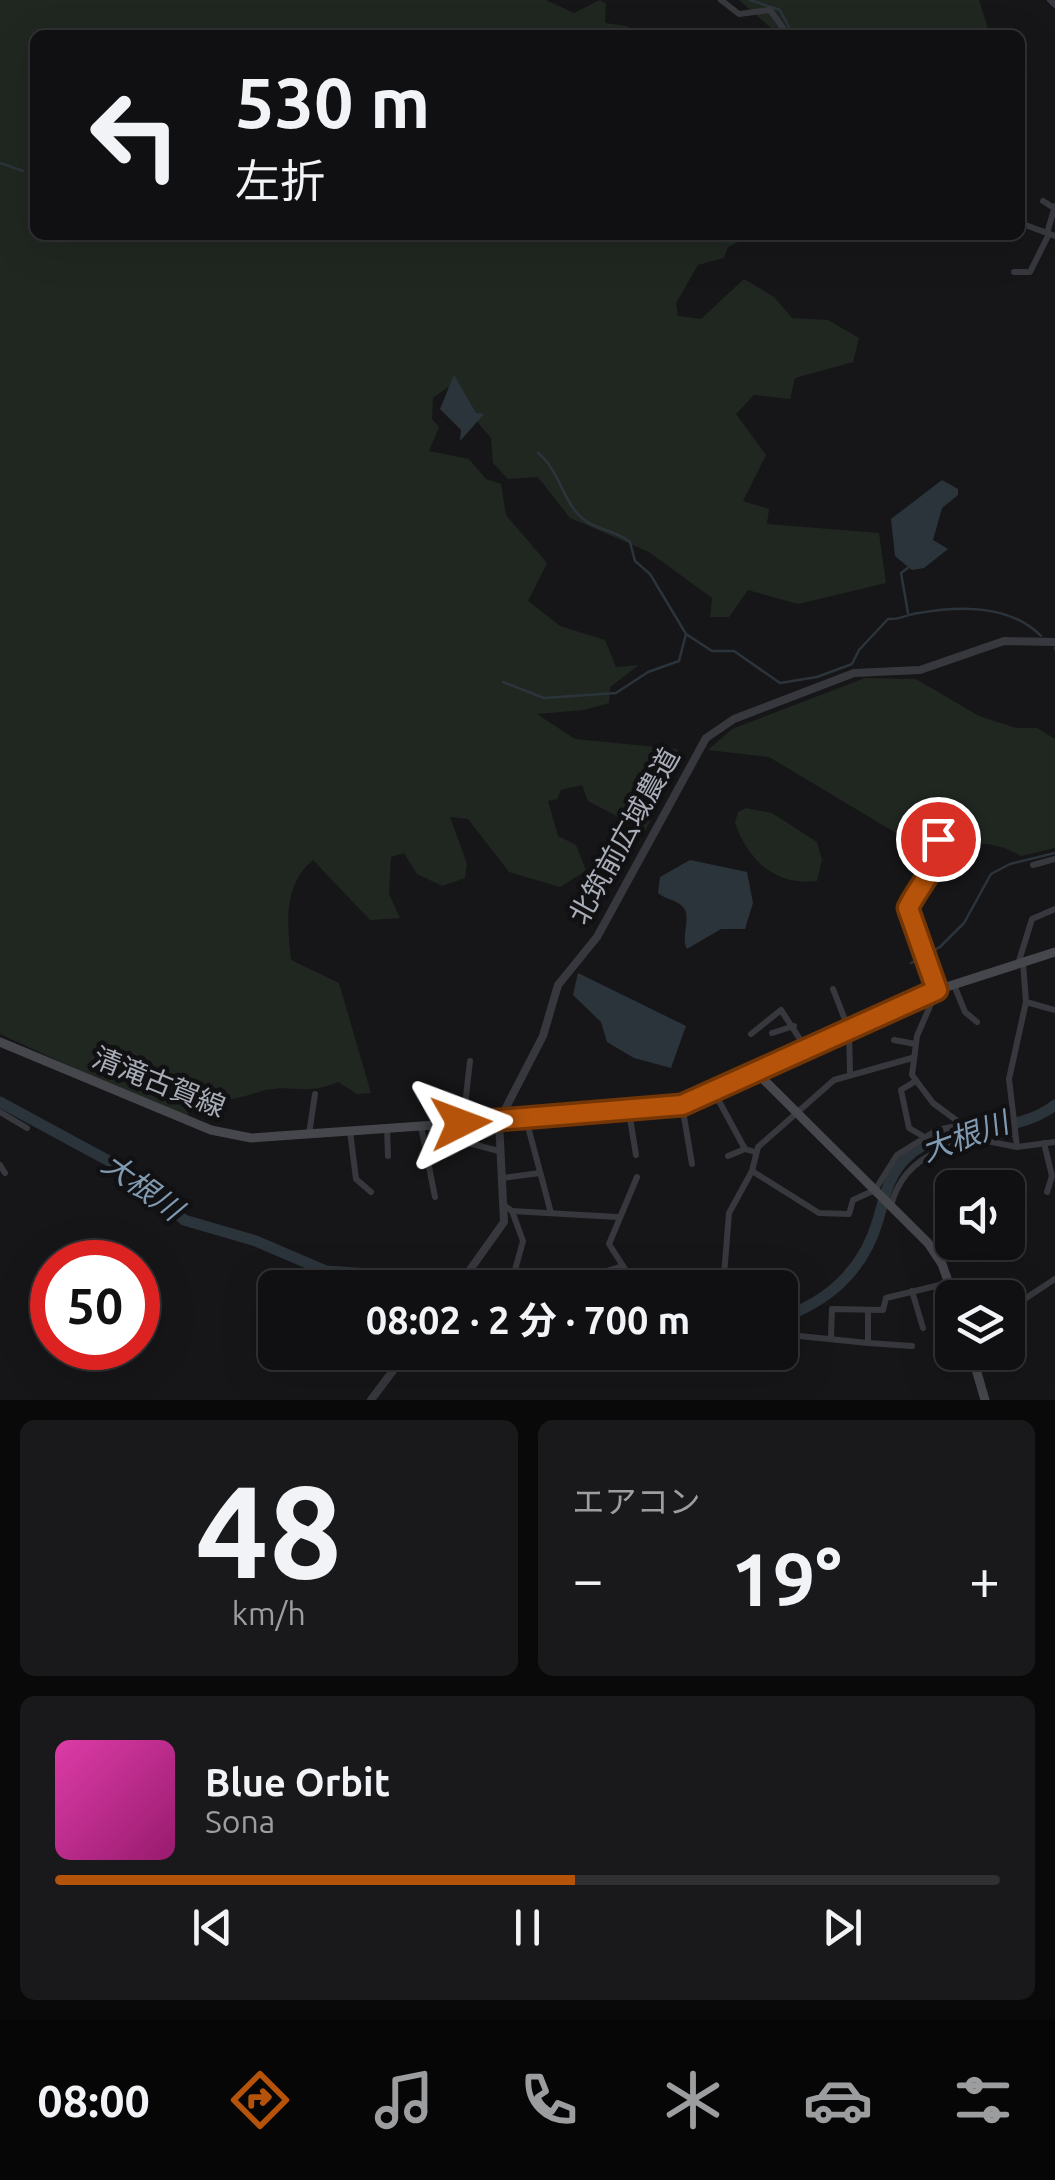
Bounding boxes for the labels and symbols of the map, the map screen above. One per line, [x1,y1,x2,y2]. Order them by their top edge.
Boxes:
street label: 北筑前広域農道 [562,743,685,929]
pin [896,797,981,882]
street label: 清滝古賀線 [88,1041,230,1122]
position arrow [409,1071,513,1175]
water label: 大根川 [917,1104,1016,1167]
water label: 大根川 [96,1146,191,1228]
speed limit sign: 50 [30,1240,160,1370]

